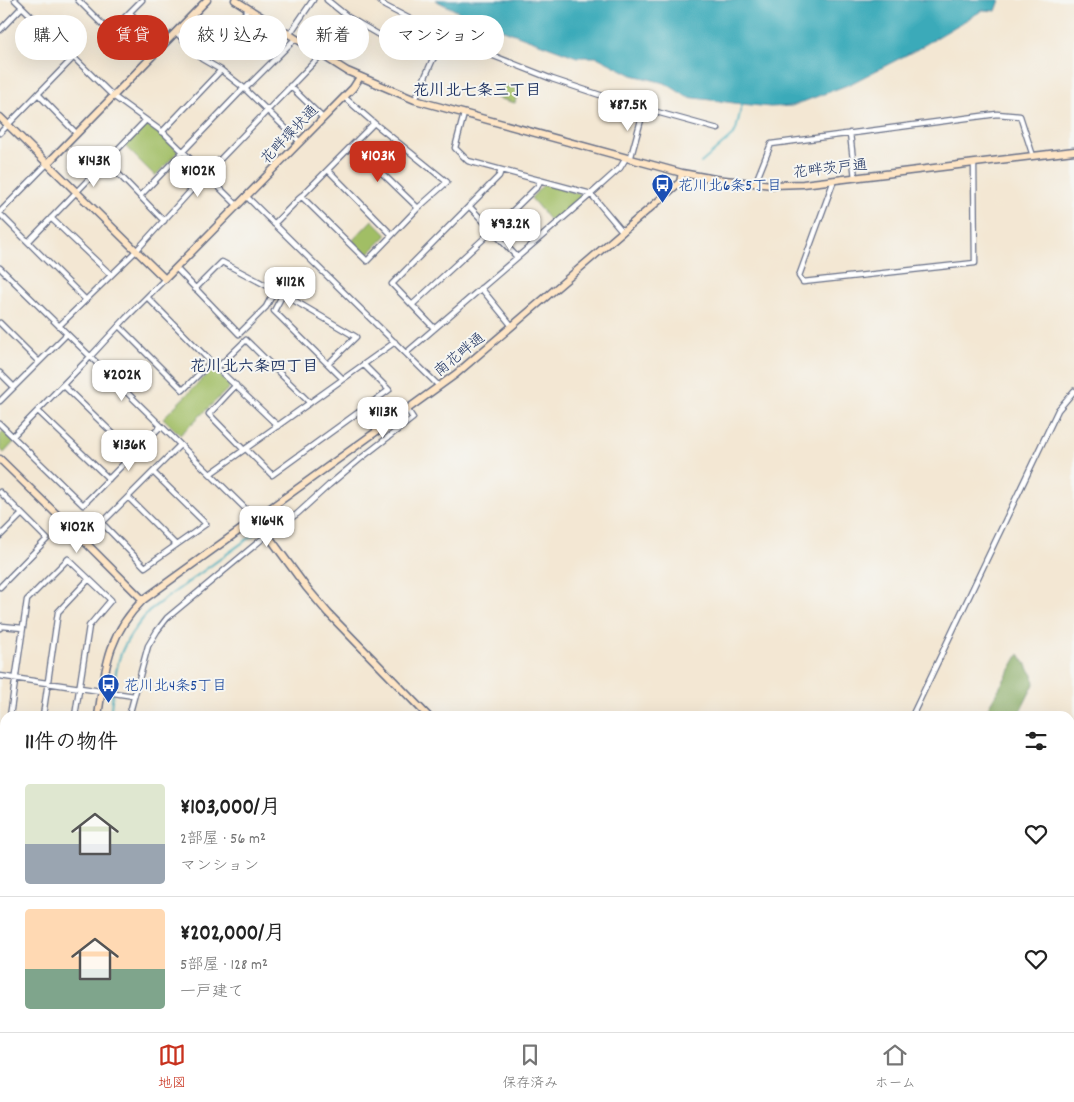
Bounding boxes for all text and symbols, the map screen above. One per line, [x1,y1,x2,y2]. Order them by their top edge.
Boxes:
chip: 購入 [15,15,87,60]
chip: 賃貸 [97,15,169,60]
chip: 絞り込み [179,15,287,60]
chip: 新着 [297,15,369,60]
chip: マンション [379,15,504,60]
district label: 花川北七条三丁目 [413,80,541,103]
pin: ¥87.5K [587,90,669,132]
text: ¥87.5K [609,94,647,117]
street label: 花畔環状通 [256,101,324,170]
pin: ¥103K [343,140,413,183]
text: ¥103K [361,145,395,168]
pin: ¥143K [59,146,129,188]
text: ¥143K [78,150,110,173]
street label: 花畔茨戸通 [792,155,869,185]
pin: ¥102K [163,156,233,198]
text: ¥102K [181,160,215,183]
bus stop icon: 花川北6条5丁目 [650,173,674,204]
place label: 花川北6条5丁目 [678,176,782,198]
pin: ¥93.2K [469,208,551,251]
text: ¥93.2K [490,213,530,236]
pin: ¥112K [255,266,325,309]
text: ¥112K [275,271,305,294]
street label: 南花畔通 [430,328,491,383]
district label: 花川北六条四丁目 [190,356,318,379]
pin: ¥202K [87,360,157,402]
text: ¥202K [103,364,141,387]
pin: ¥113K [348,396,418,439]
text: ¥113K [368,401,398,424]
pin: ¥136K [94,430,164,472]
text: ¥136K [112,434,146,457]
pin: ¥164K [232,506,302,548]
text: ¥164K [250,510,284,533]
pin: ¥102K [42,512,112,554]
text: ¥102K [60,516,94,539]
bus stop icon: 花川北4条5丁目 [96,673,120,704]
place label: 花川北4条5丁目 [124,676,227,698]
icon: filters [1022,727,1050,755]
text: 11件の物件 [25,729,118,759]
text: ¥103,000/月 [180,794,281,824]
icon: home [65,804,125,864]
icon: heart [1022,820,1050,848]
text: 2部屋 · 56 m² [180,828,266,851]
text: マンション [180,855,259,878]
text: ¥202,000/月 [180,920,285,950]
icon: home [65,929,125,989]
icon: heart [1022,945,1050,973]
text: 5部屋 · 128 m² [180,954,268,977]
text: 一戸建て [180,981,244,1004]
tab: 地図 [158,1041,186,1094]
tab: 保存済み [502,1041,558,1094]
tab: ホーム [874,1041,916,1094]

